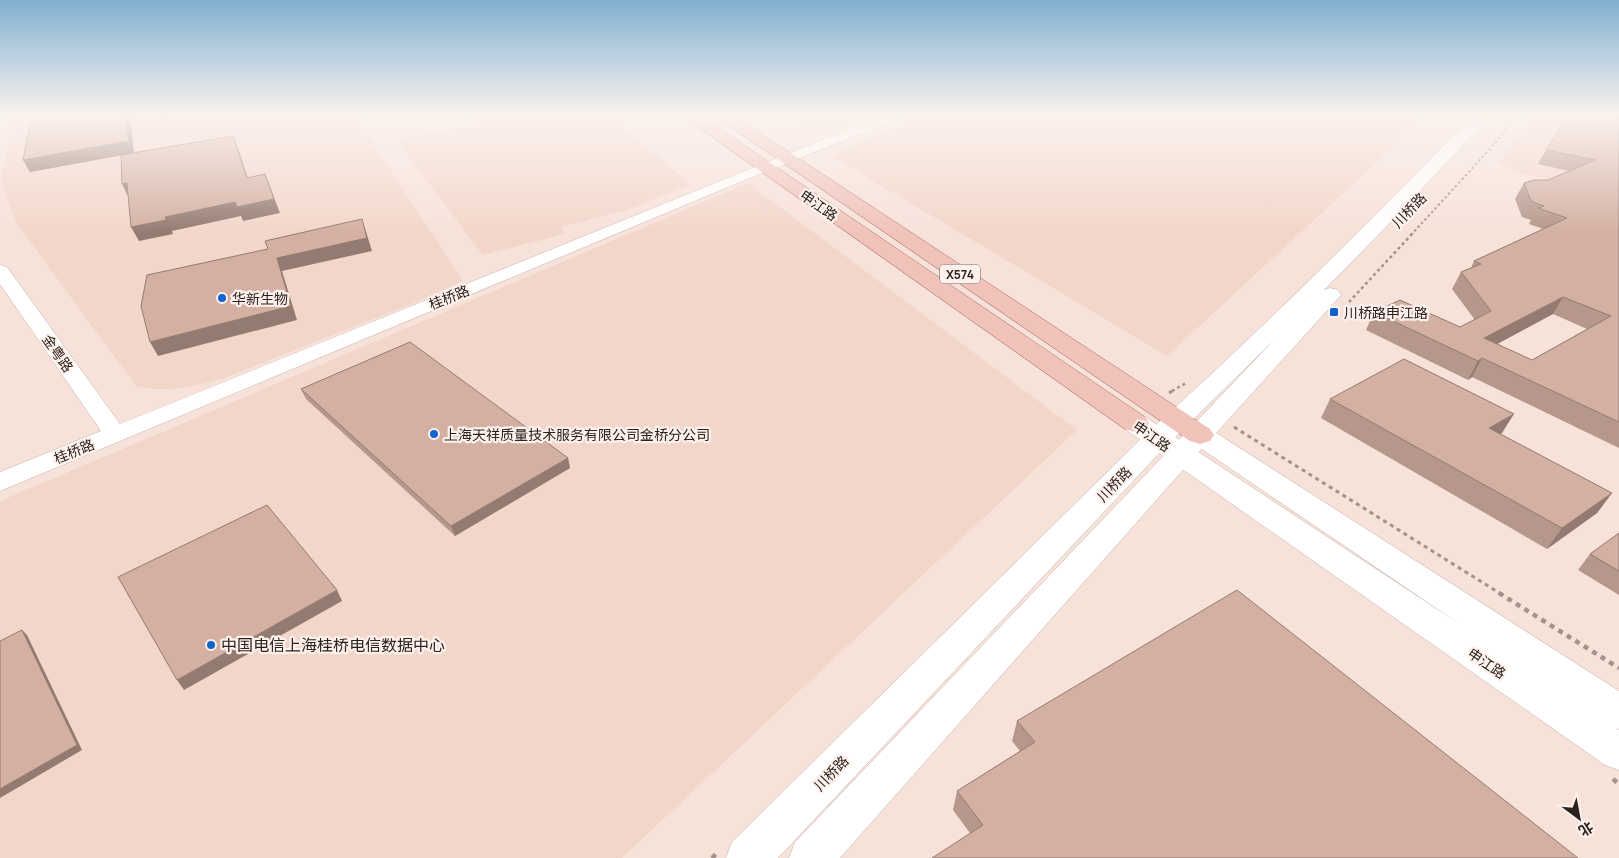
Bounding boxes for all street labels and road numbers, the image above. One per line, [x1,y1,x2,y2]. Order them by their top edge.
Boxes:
street label: 申江路 [796,185,842,225]
street label: 川桥路 [1388,188,1430,232]
road number: X574 [940,264,980,284]
street label: 桂桥路 [426,280,472,314]
street label: 金粤路 [38,330,78,376]
street label: 申江路 [1129,416,1175,456]
street label: 桂桥路 [51,434,97,468]
street label: 川桥路 [1093,462,1135,506]
street label: 申江路 [1464,643,1510,683]
street label: 川桥路 [810,751,852,795]

